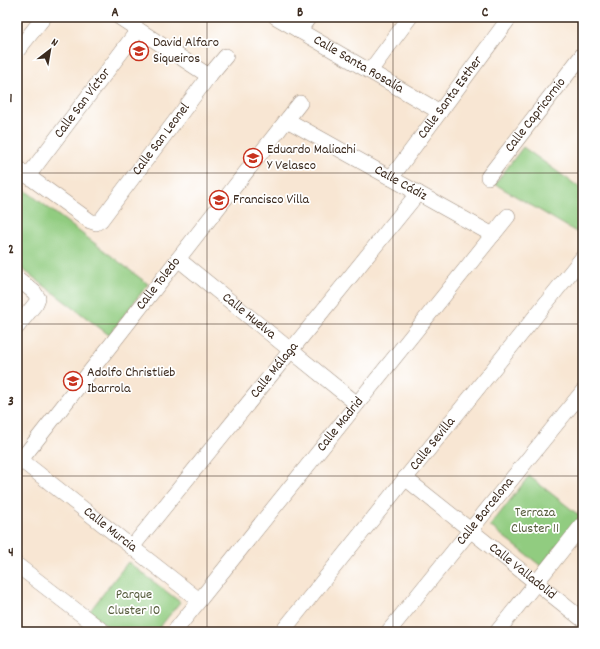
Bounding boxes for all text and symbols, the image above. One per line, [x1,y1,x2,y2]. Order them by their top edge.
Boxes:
text: A [111,4,119,23]
text: B [297,4,303,23]
text: C [482,4,489,23]
north arrow [30,30,70,70]
street label: Calle Santa Rosalía [309,30,408,99]
place label: David Alfaro Siqueiros [153,33,219,69]
text: N [48,35,61,52]
school or university icon: David Alfaro Siqueiros [128,40,150,62]
street label: Calle Santa Esther [413,51,488,143]
street label: Calle San Víctor [50,63,116,143]
street label: Calle Capricornio [500,74,571,157]
text: 1 [10,90,13,109]
street label: Calle San Leonel [128,99,196,180]
place label: Eduardo Maliachi Y Velasco [267,140,356,176]
school or university icon: Eduardo Maliachi Y Velasco [242,147,264,169]
street label: Calle Cádiz [370,161,431,207]
school or university icon: Francisco Villa [208,189,230,211]
place label: Francisco Villa [233,190,310,210]
text: 2 [8,241,14,260]
street label: Calle Toledo [132,253,186,315]
street label: Calle Huelva [217,288,280,345]
street label: Calle Málaga [246,338,304,403]
place label: Adolfo Christlieb Ibarrola [87,363,175,399]
school or university icon: Adolfo Christlieb Ibarrola [62,370,84,392]
text: 3 [8,393,14,412]
street label: Calle Madrid [312,393,369,456]
street label: Calle Sevilla [405,413,461,475]
street label: Calle Barcelona [452,473,519,550]
street label: Calle Murcia [79,502,141,558]
park label: Terraza Cluster 11 [511,503,559,539]
street label: Calle Valladolid [484,538,560,605]
text: 4 [8,544,14,563]
park label: Parque Cluster 10 [108,585,160,621]

